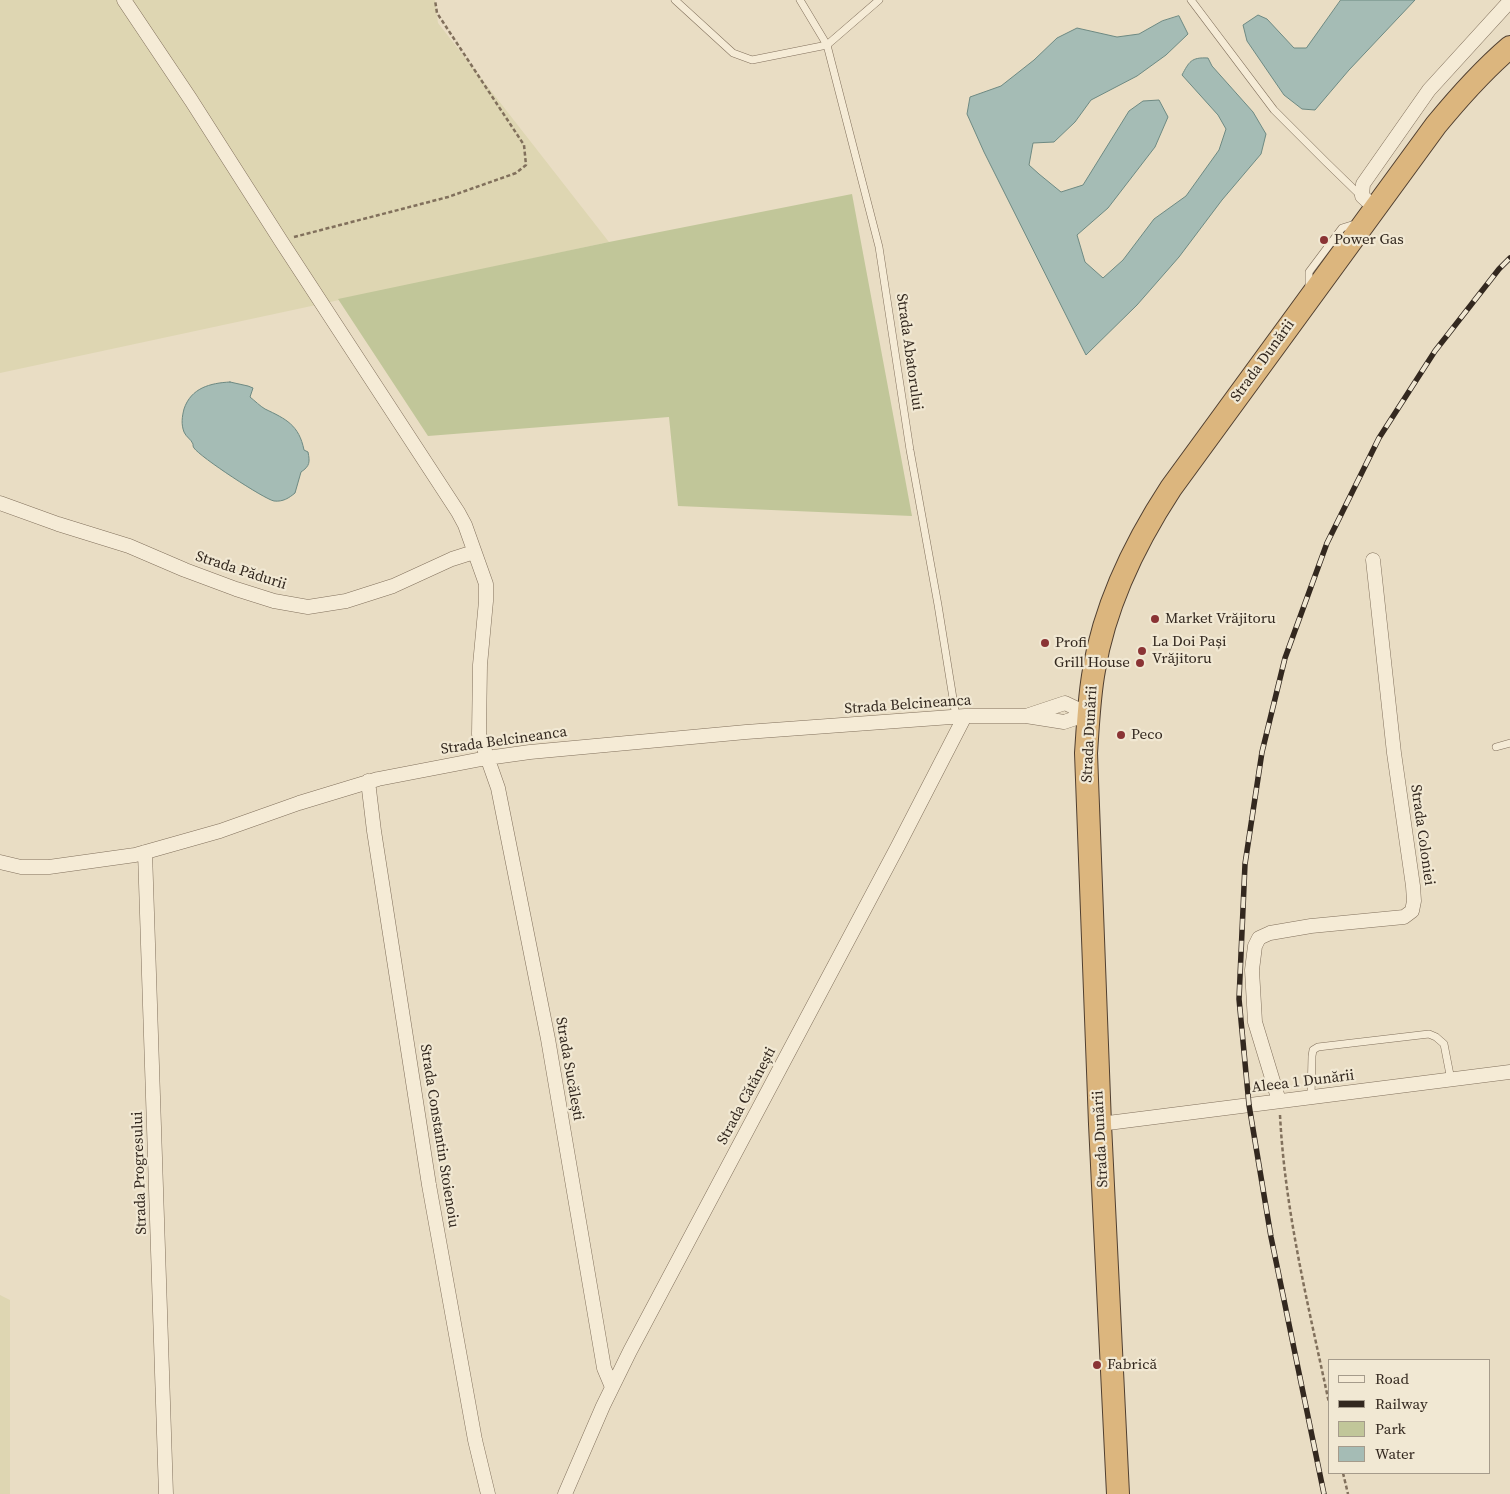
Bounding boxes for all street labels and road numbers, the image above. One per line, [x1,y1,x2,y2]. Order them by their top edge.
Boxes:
street label: Strada Abatorului [892,292,926,412]
street label: Strada Dunării [1227,316,1299,406]
street label: Strada Pădurii [193,548,289,594]
street label: Strada Dunării [1078,685,1102,783]
street label: Strada Belcineanca [844,692,972,718]
street label: Strada Belcineanca [440,723,568,759]
street label: Strada Coloniei [1406,783,1438,887]
street label: Strada Sucălești [551,1016,587,1122]
street label: Strada Constantin Stoienoiu [416,1043,462,1229]
street label: Strada Cătănești [714,1044,780,1148]
street label: Aleea 1 Dunării [1251,1067,1355,1097]
street label: Strada Dunării [1089,1090,1113,1188]
street label: Strada Progresului [129,1111,151,1235]

